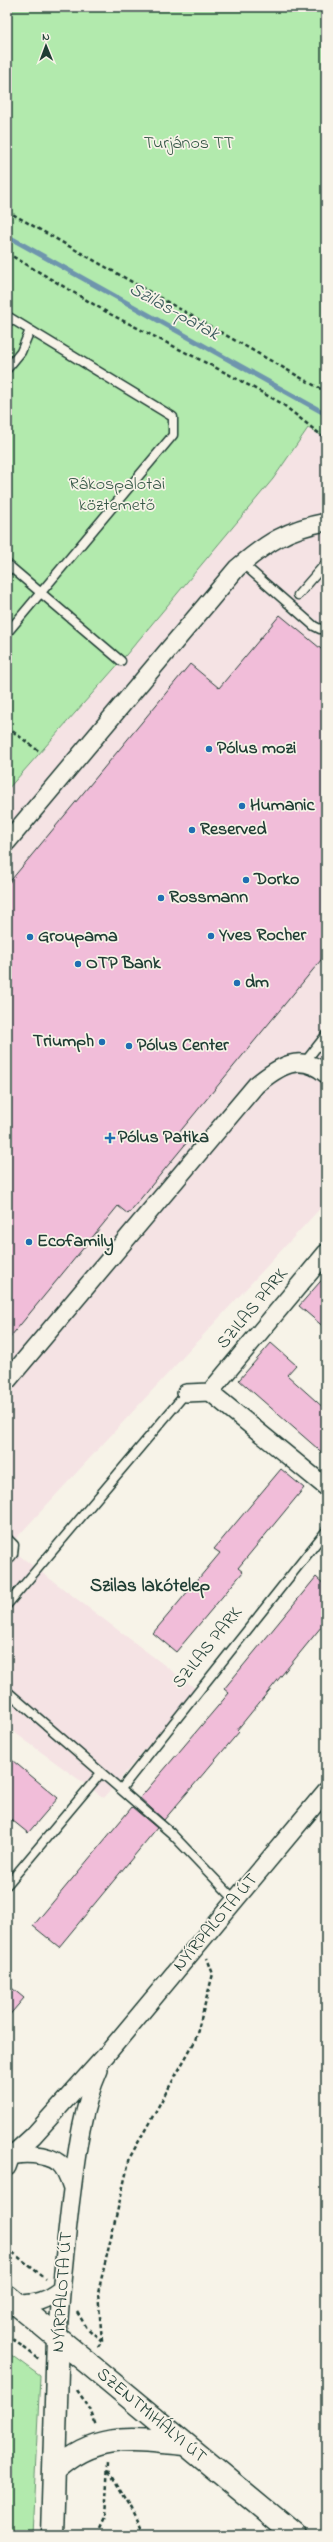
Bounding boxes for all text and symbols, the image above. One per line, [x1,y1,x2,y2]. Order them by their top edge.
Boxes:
north arrow [26,26,66,66]
text: N [42,29,50,45]
park label: Turjános TT [144,131,234,157]
water label: Szilas-patak [124,276,225,348]
park label: Rákospalotai köztemető [69,472,165,519]
place label: Pólus mozi [217,736,296,762]
marker: Pólus mozi [204,744,214,754]
place label: Humanic [250,793,316,819]
marker: Humanic [237,801,247,811]
place label: Reserved [200,817,267,843]
marker: Reserved [187,825,197,835]
place label: Dorko [253,867,299,893]
marker: Dorko [241,875,251,885]
place label: Rossmann [169,885,248,911]
marker: Rossmann [156,893,166,903]
place label: Yves Rocher [218,923,306,949]
place label: Groupama [38,924,118,950]
marker: Yves Rocher [206,931,216,941]
marker: Groupama [25,932,35,942]
place label: OTP Bank [86,951,162,977]
marker: OTP Bank [73,959,83,969]
place label: dm [245,970,269,996]
marker: dm [232,978,242,988]
place label: Triumph [33,1029,94,1055]
place label: Pólus Center [137,1033,229,1059]
marker: Triumph [97,1037,107,1047]
marker: Pólus Center [124,1041,134,1051]
place label: Pólus Patika [118,1125,209,1151]
marker: Pólus Patika [105,1133,115,1143]
place label: Ecofamily [37,1229,114,1256]
marker: Ecofamily [24,1237,34,1247]
street label: SZILAS PARK [211,1263,295,1355]
district label: Szilas lakótelep [90,1573,210,1600]
street label: SZILAS PARK [167,1601,249,1695]
street label: NYÍRPALOTA ÚT [167,1868,265,1978]
street label: NYÍRPALOTA ÚT [46,2231,80,2353]
street label: SZENTMIHÁLYI ÚT [90,2362,212,2470]

